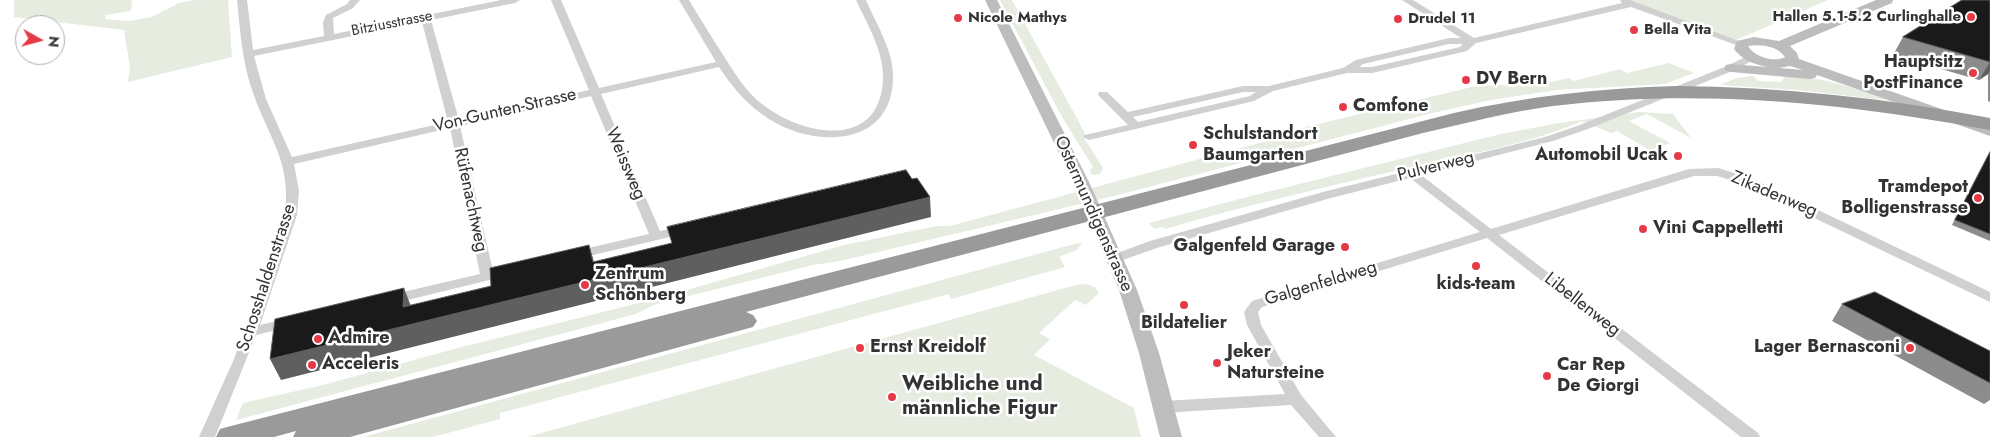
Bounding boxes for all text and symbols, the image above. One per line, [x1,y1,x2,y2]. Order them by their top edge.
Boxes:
street label: Bitziusstrasse [350,7,434,41]
place label: Hallen 5.1-5.2 Curlinghalle [1772,8,1961,26]
place label: Nicole Mathys [968,9,1067,27]
place label: Drudel 11 [1408,10,1475,28]
marker: Hallen 5.1-5.2 Curlinghalle [1965,11,1977,23]
marker: Nicole Mathys [952,12,964,24]
marker: Drudel 11 [1392,13,1404,25]
north arrow [15,15,65,65]
place label: Bella Vita [1644,21,1711,39]
marker: Bella Vita [1628,24,1640,36]
text: N [43,35,64,48]
place label: Hauptsitz PostFinance [1863,52,1963,94]
marker: Hauptsitz PostFinance [1967,67,1979,79]
place label: DV Bern [1476,69,1547,91]
marker: DV Bern [1460,74,1472,86]
street label: Von-Gunten-Strasse [431,84,579,138]
place label: Comfone [1353,96,1428,118]
marker: Comfone [1337,101,1349,113]
place label: Schulstandort Baumgarten [1203,124,1317,166]
street label: Weissweg [600,125,650,203]
street label: Ostermundigenstrasse [1049,133,1137,295]
marker: Schulstandort Baumgarten [1187,139,1199,151]
place label: Automobil Ucak [1535,145,1668,167]
street label: Rüfenachtweg [448,146,492,254]
street label: Pulverweg [1395,147,1477,187]
marker: Automobil Ucak [1672,150,1684,162]
street label: Zikadenweg [1728,167,1820,223]
place label: Tramdepot Bolligenstrasse [1841,177,1968,220]
marker: Tramdepot Bolligenstrasse [1972,192,1984,204]
street label: Schosshaldenstrasse [233,202,301,354]
place label: Vini Cappelletti [1653,218,1783,240]
marker: Vini Cappelletti [1637,223,1649,235]
place label: Galgenfeld Garage [1174,236,1335,258]
marker: Galgenfeld Garage [1339,241,1351,253]
street label: Galgenfeldweg [1262,257,1380,311]
marker: kids-team [1470,260,1482,272]
place label: Zentrum Schönberg [595,264,686,306]
street label: Libellenweg [1540,269,1624,341]
place label: kids-team [1436,274,1516,296]
marker: Zentrum Schönberg [579,279,591,291]
marker: Bildatelier [1178,299,1190,311]
place label: Bildatelier [1141,313,1227,335]
place label: Admire [328,328,390,350]
marker: Admire [312,333,324,345]
place label: Ernst Kreidolf [870,337,986,359]
place label: Lager Bernasconi [1754,337,1900,359]
marker: Ernst Kreidolf [854,342,866,354]
place label: Jeker Natursteine [1227,342,1324,384]
marker: Lager Bernasconi [1904,342,1916,354]
place label: Acceleris [322,354,399,376]
place label: Car Rep De Giorgi [1557,355,1639,398]
marker: Jeker Natursteine [1211,357,1223,369]
marker: Acceleris [306,359,318,371]
marker: Car Rep De Giorgi [1541,370,1553,382]
place label: Weibliche und männliche Figur [902,372,1058,422]
marker: Weibliche und männliche Figur [886,391,898,403]

